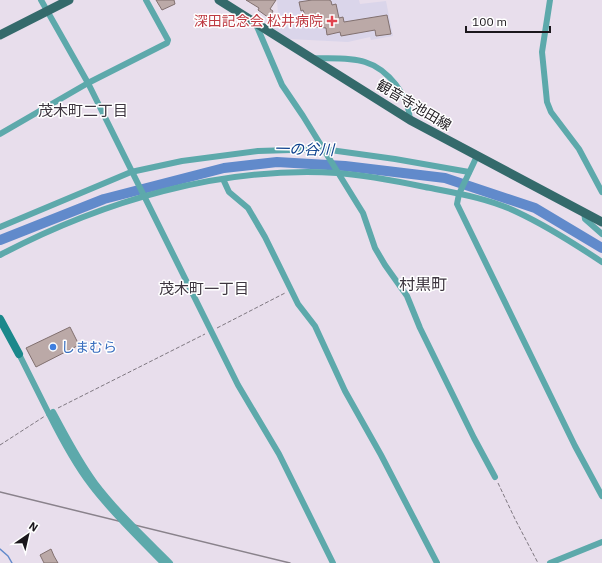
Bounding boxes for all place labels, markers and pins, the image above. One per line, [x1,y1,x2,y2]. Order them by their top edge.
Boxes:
place label: 深田記念会 松井病院 [194,12,323,30]
marker: 深田記念会 松井病院 [326,15,338,27]
place label: しまむら [61,338,117,356]
marker: しまむら [48,342,58,352]

